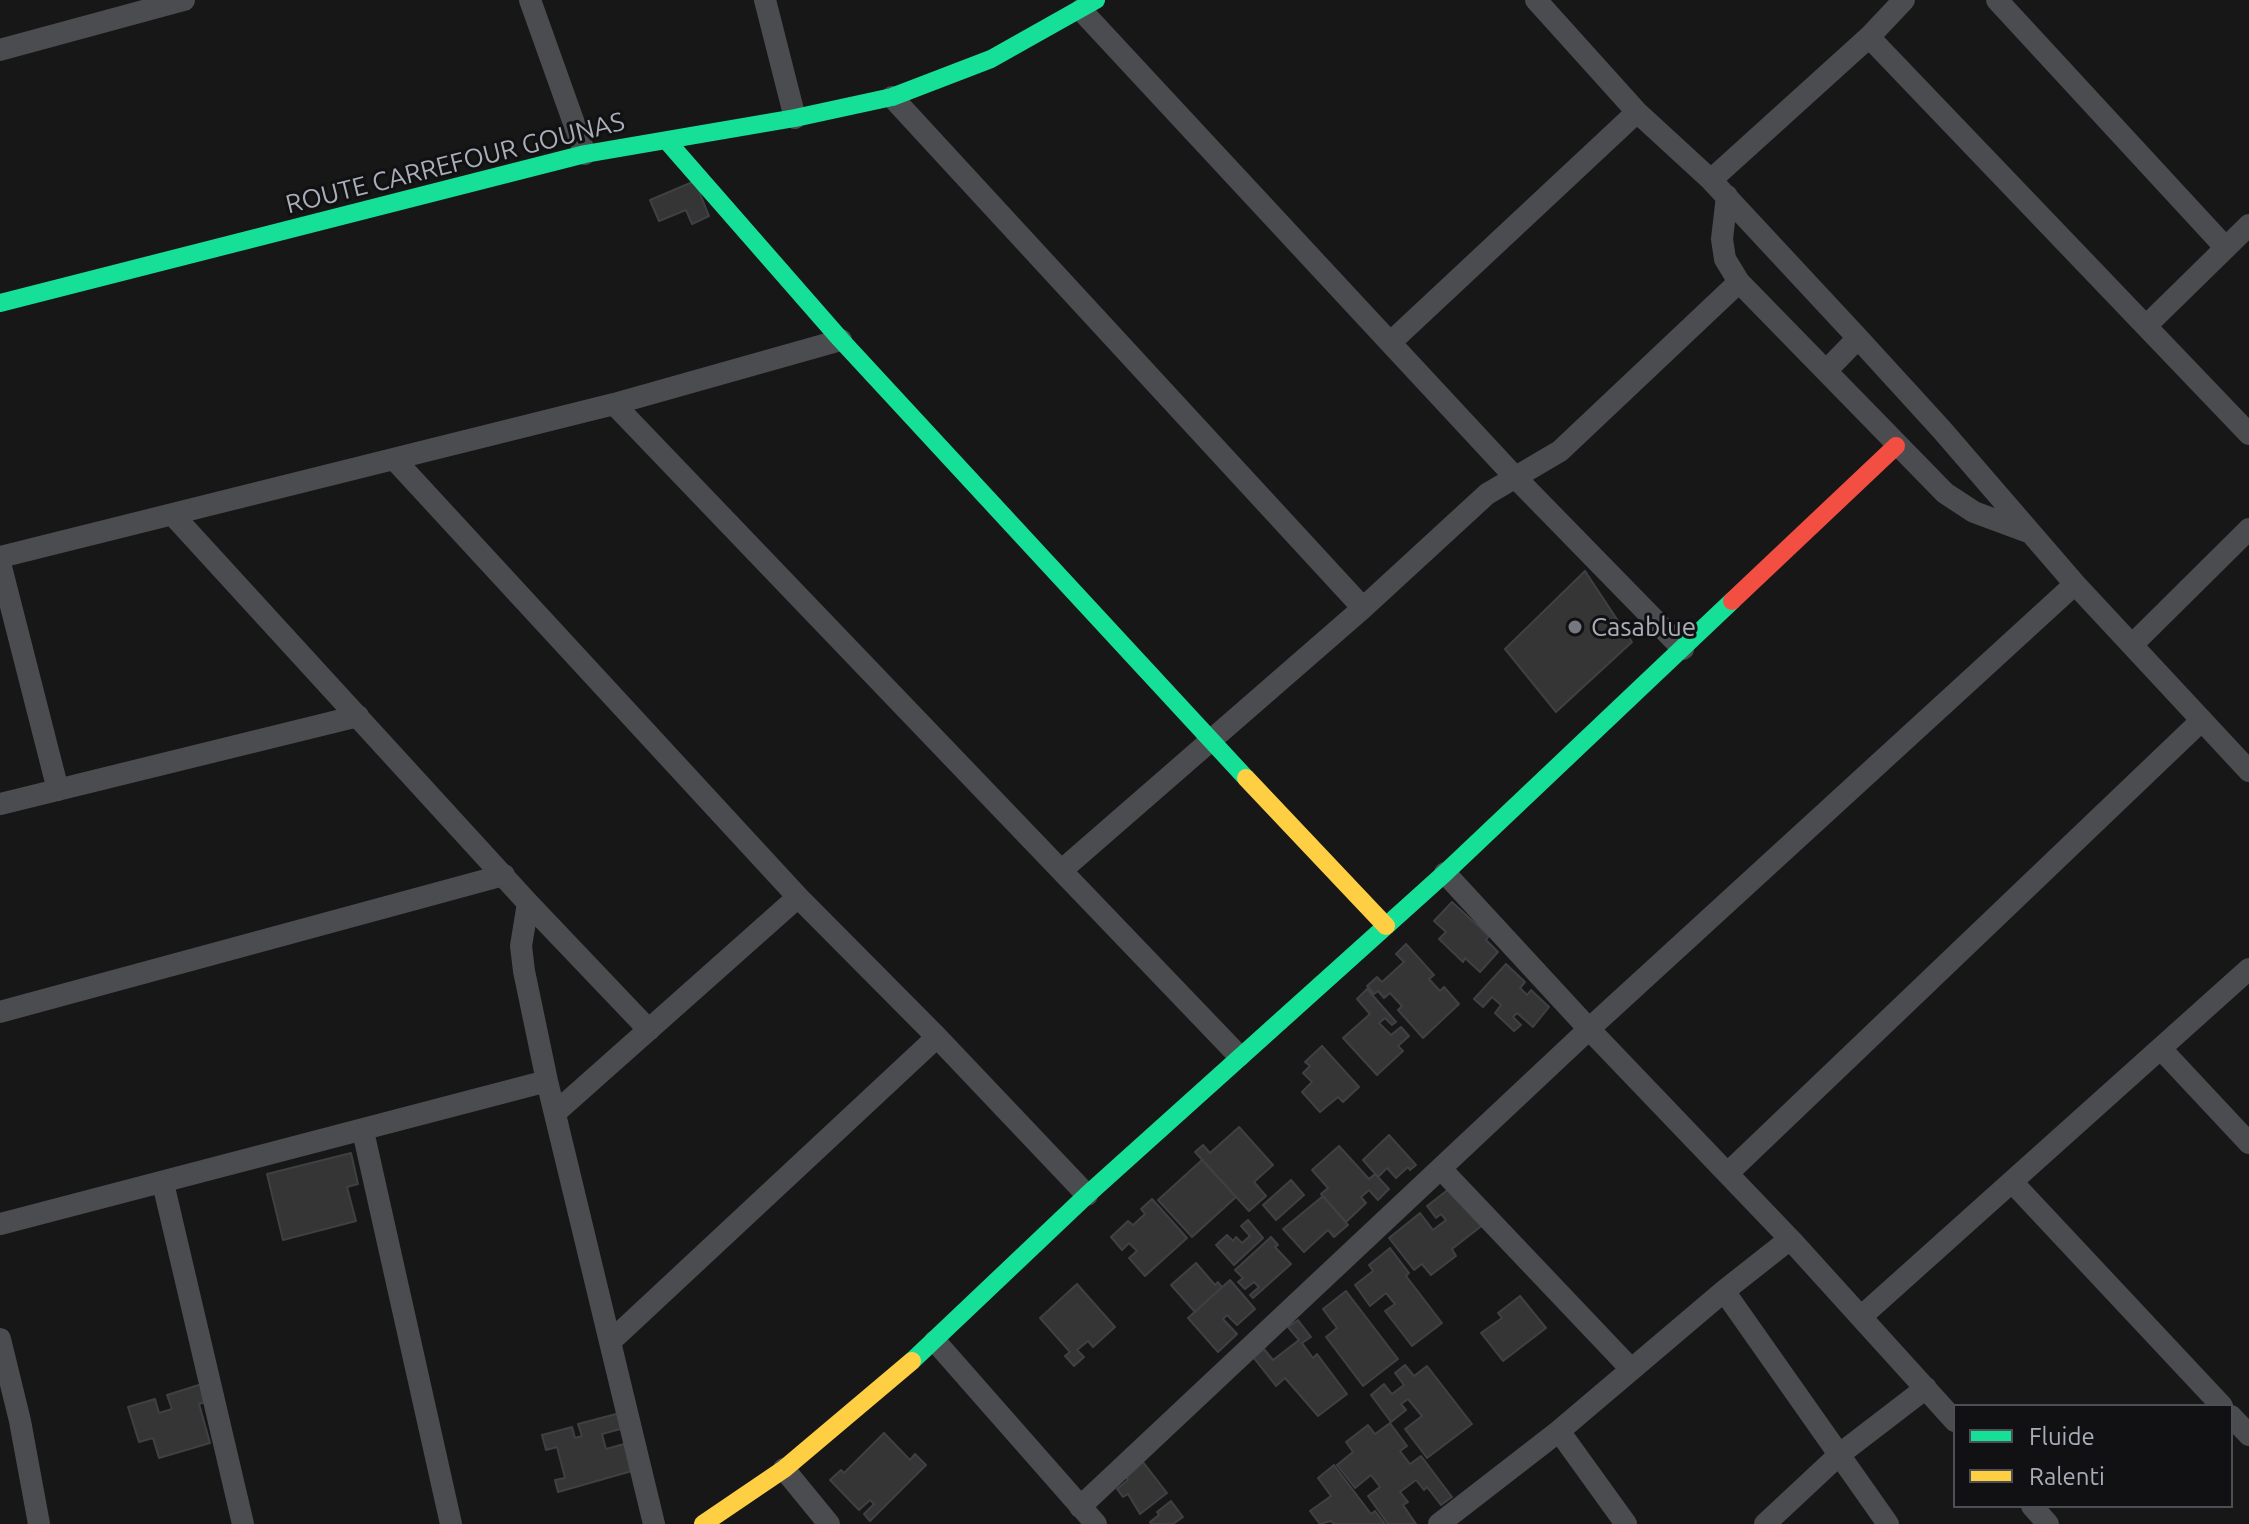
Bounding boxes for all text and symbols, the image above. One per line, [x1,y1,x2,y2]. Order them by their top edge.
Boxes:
street label: ROUTE CARREFOUR GOUNAS [282,106,628,220]
place label: Casablue [1591,611,1696,643]
marker: Casablue [1566,618,1584,636]
legend [1953,1404,2233,1508]
text: Fluide [2029,1423,2095,1450]
text: Ralenti [2029,1463,2105,1490]

